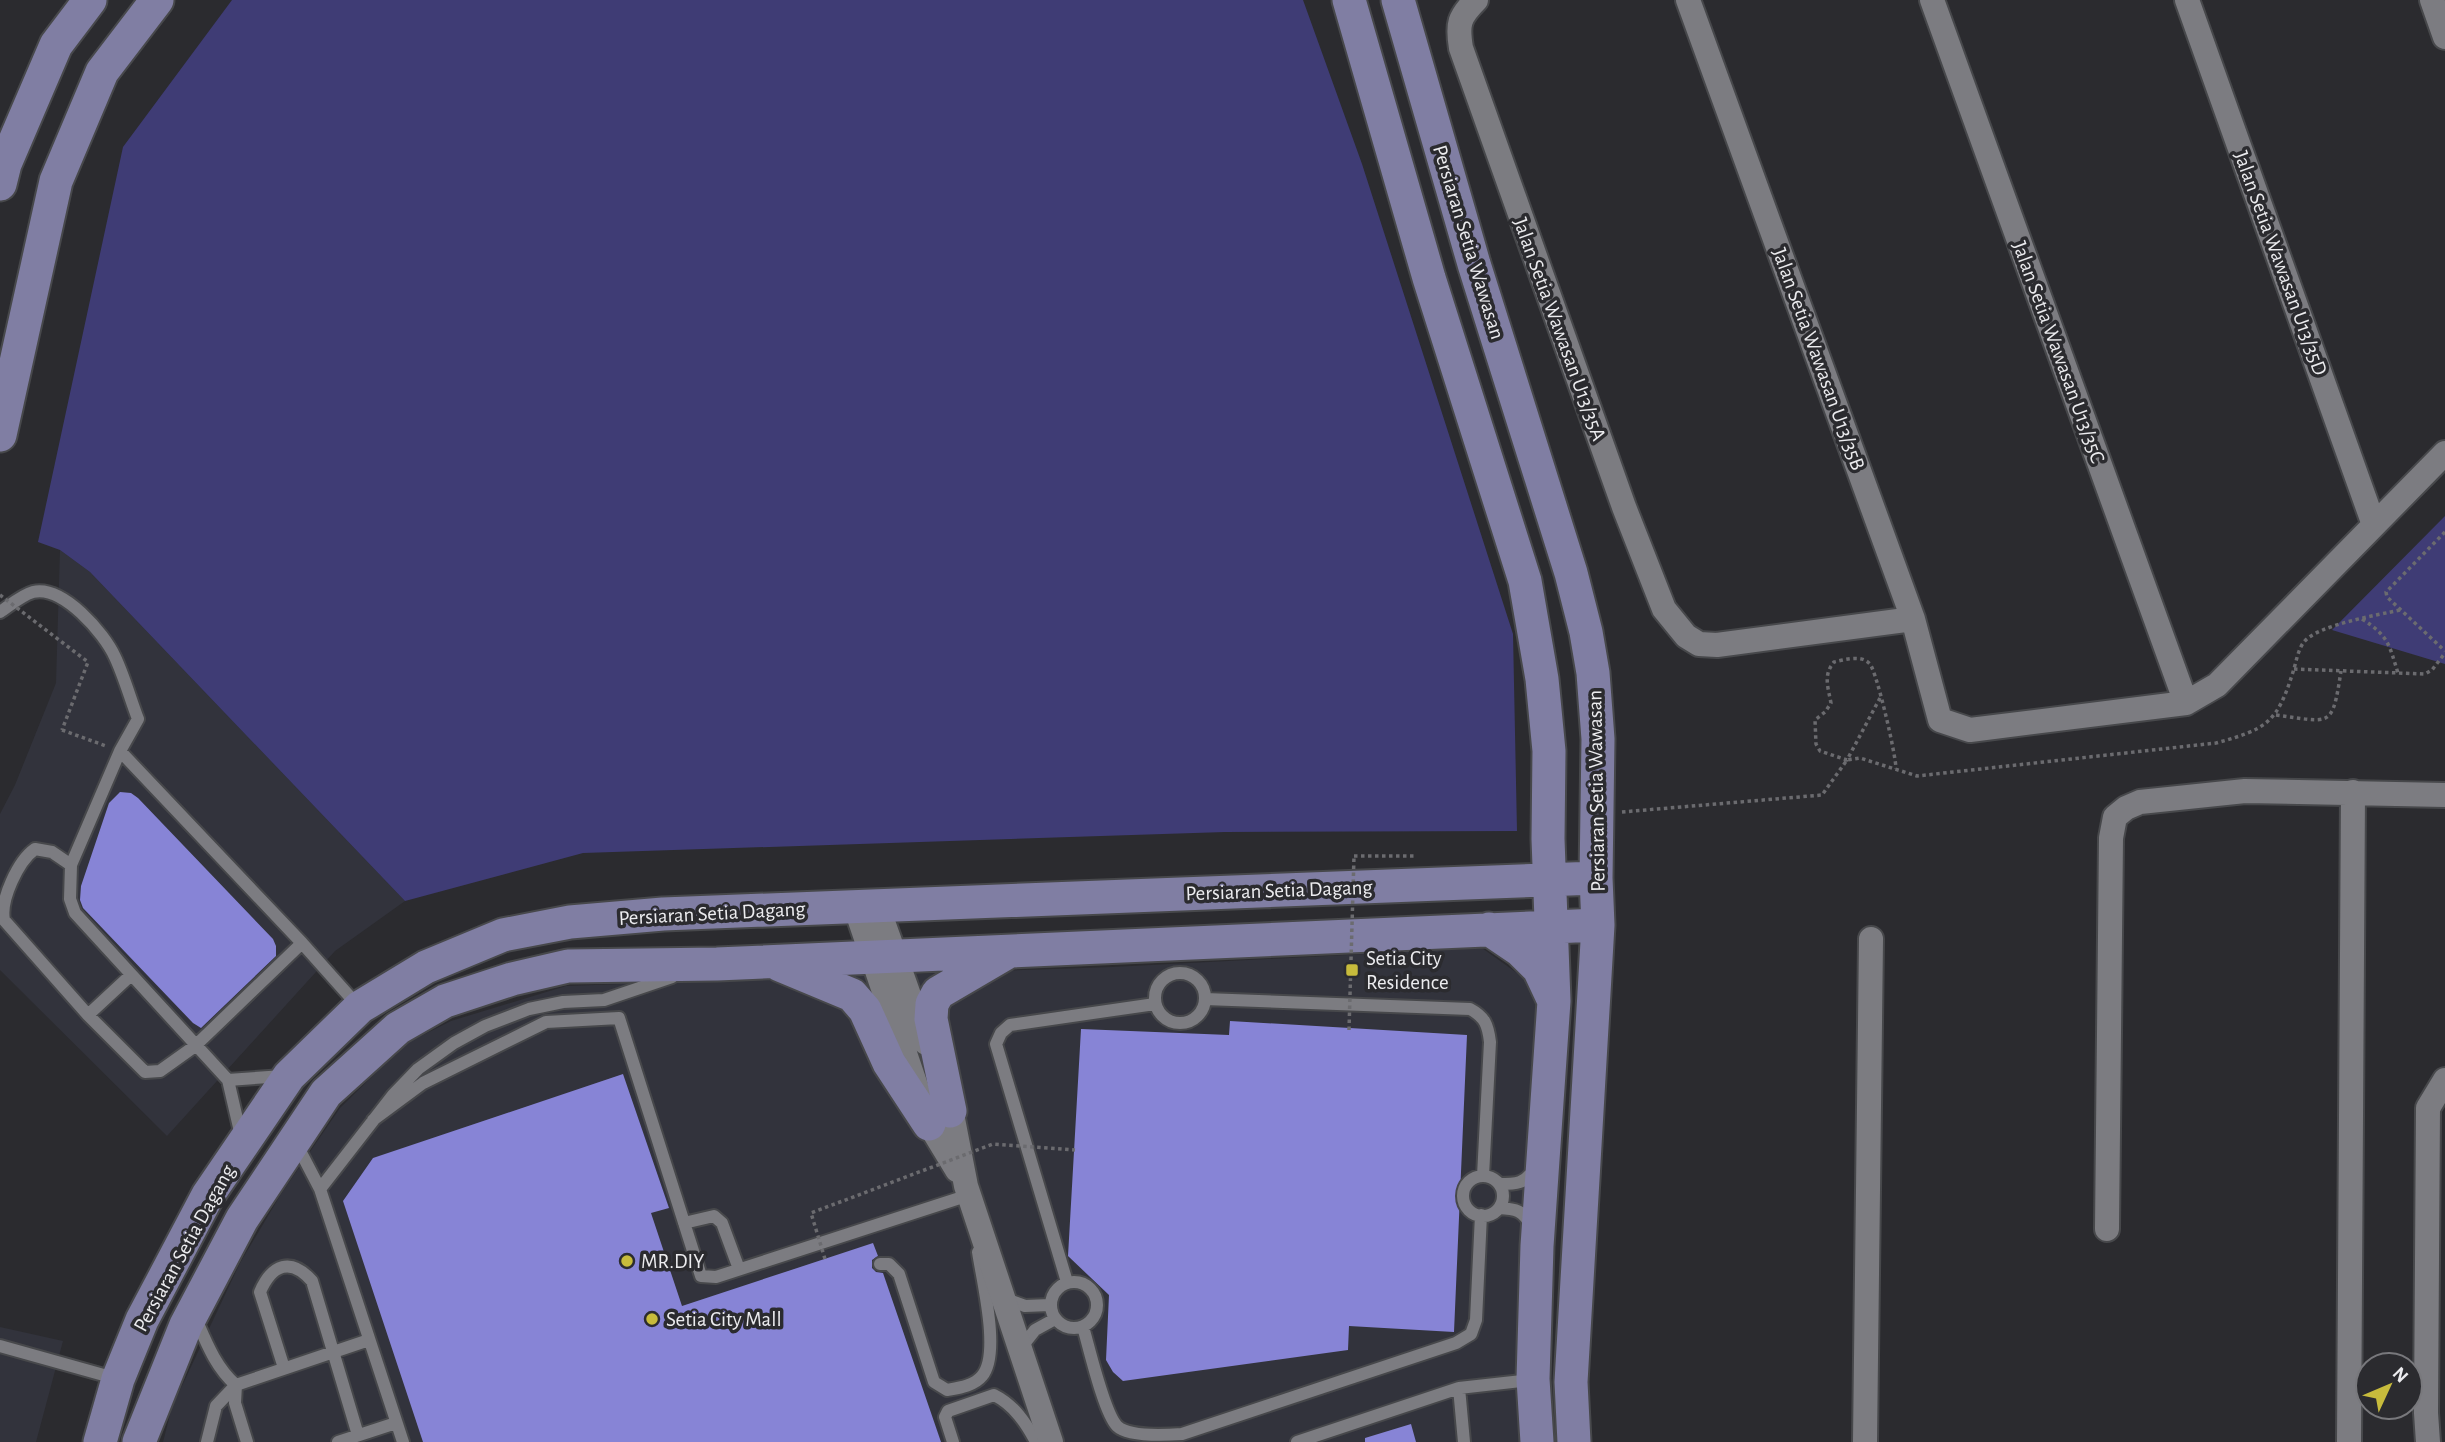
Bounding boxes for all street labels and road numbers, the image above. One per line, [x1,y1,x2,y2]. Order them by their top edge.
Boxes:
street label: Persiaran Setia Wawasan [1429,142,1508,342]
street label: Jalan Setia Wawasan U13/35D [2230,148,2331,378]
street label: Jalan Setia Wawasan U13/35A [1509,215,1610,443]
street label: Jalan Setia Wawasan U13/35C [2009,238,2109,466]
street label: Jalan Setia Wawasan U13/35B [1769,245,1869,473]
street label: Persiaran Setia Wawasan [1584,690,1609,892]
street label: Persiaran Setia Dagang [1185,877,1374,904]
street label: Persiaran Setia Dagang [618,898,807,929]
street label: Persiaran Setia Dagang [130,1161,239,1335]

